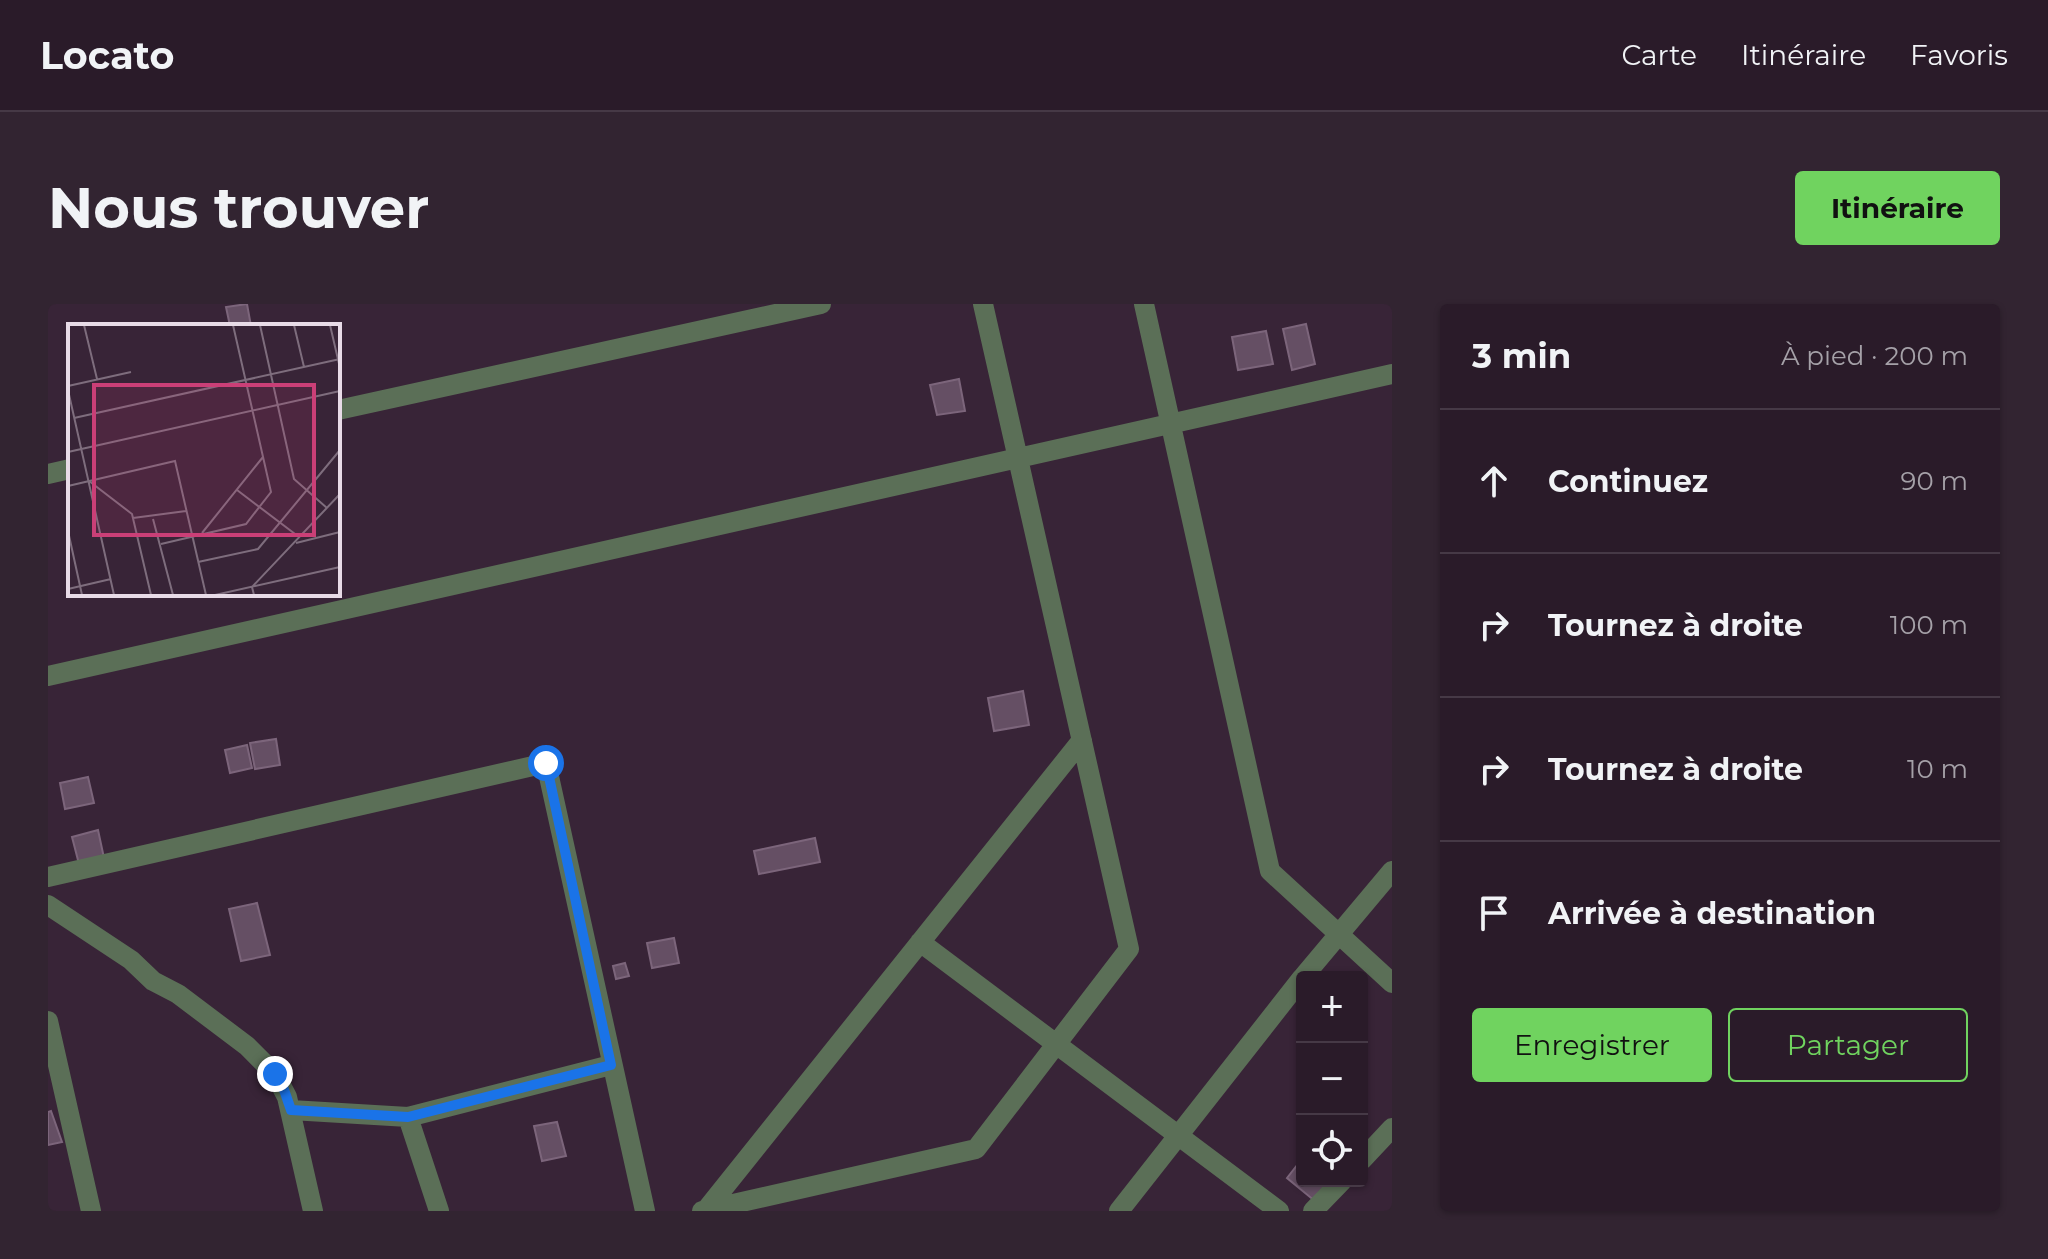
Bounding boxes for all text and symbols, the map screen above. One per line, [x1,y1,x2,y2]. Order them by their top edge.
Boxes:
text: Locato [40,32,174,79]
text: Carte [1621,38,1697,72]
text: Itinéraire [1741,38,1866,72]
text: Favoris [1910,38,2008,72]
button: Itinéraire [1795,171,2000,245]
text: Nous trouver [48,174,429,242]
inset map [68,324,340,596]
text: 3 min [1472,335,1571,377]
text: À pied · 200 m [1781,340,1968,372]
icon: ahead [1472,459,1516,503]
text: Continuez [1548,463,1708,500]
text: 90 m [1901,465,1968,497]
icon: right [1472,603,1516,647]
text: Tournez à droite [1548,607,1803,644]
text: 100 m [1890,609,1968,641]
route start [528,745,564,781]
icon: right [1472,747,1516,791]
text: Tournez à droite [1548,751,1803,788]
text: 10 m [1907,753,1968,785]
icon: arrive [1472,891,1516,935]
text: Arrivée à destination [1548,895,1876,932]
map controls [1296,971,1368,1187]
button: + [1296,971,1368,1043]
button: Enregistrer [1472,1008,1712,1082]
button: Partager [1728,1008,1968,1082]
button: − [1296,1043,1368,1115]
route end [257,1056,293,1092]
button: locate [1296,1115,1368,1187]

